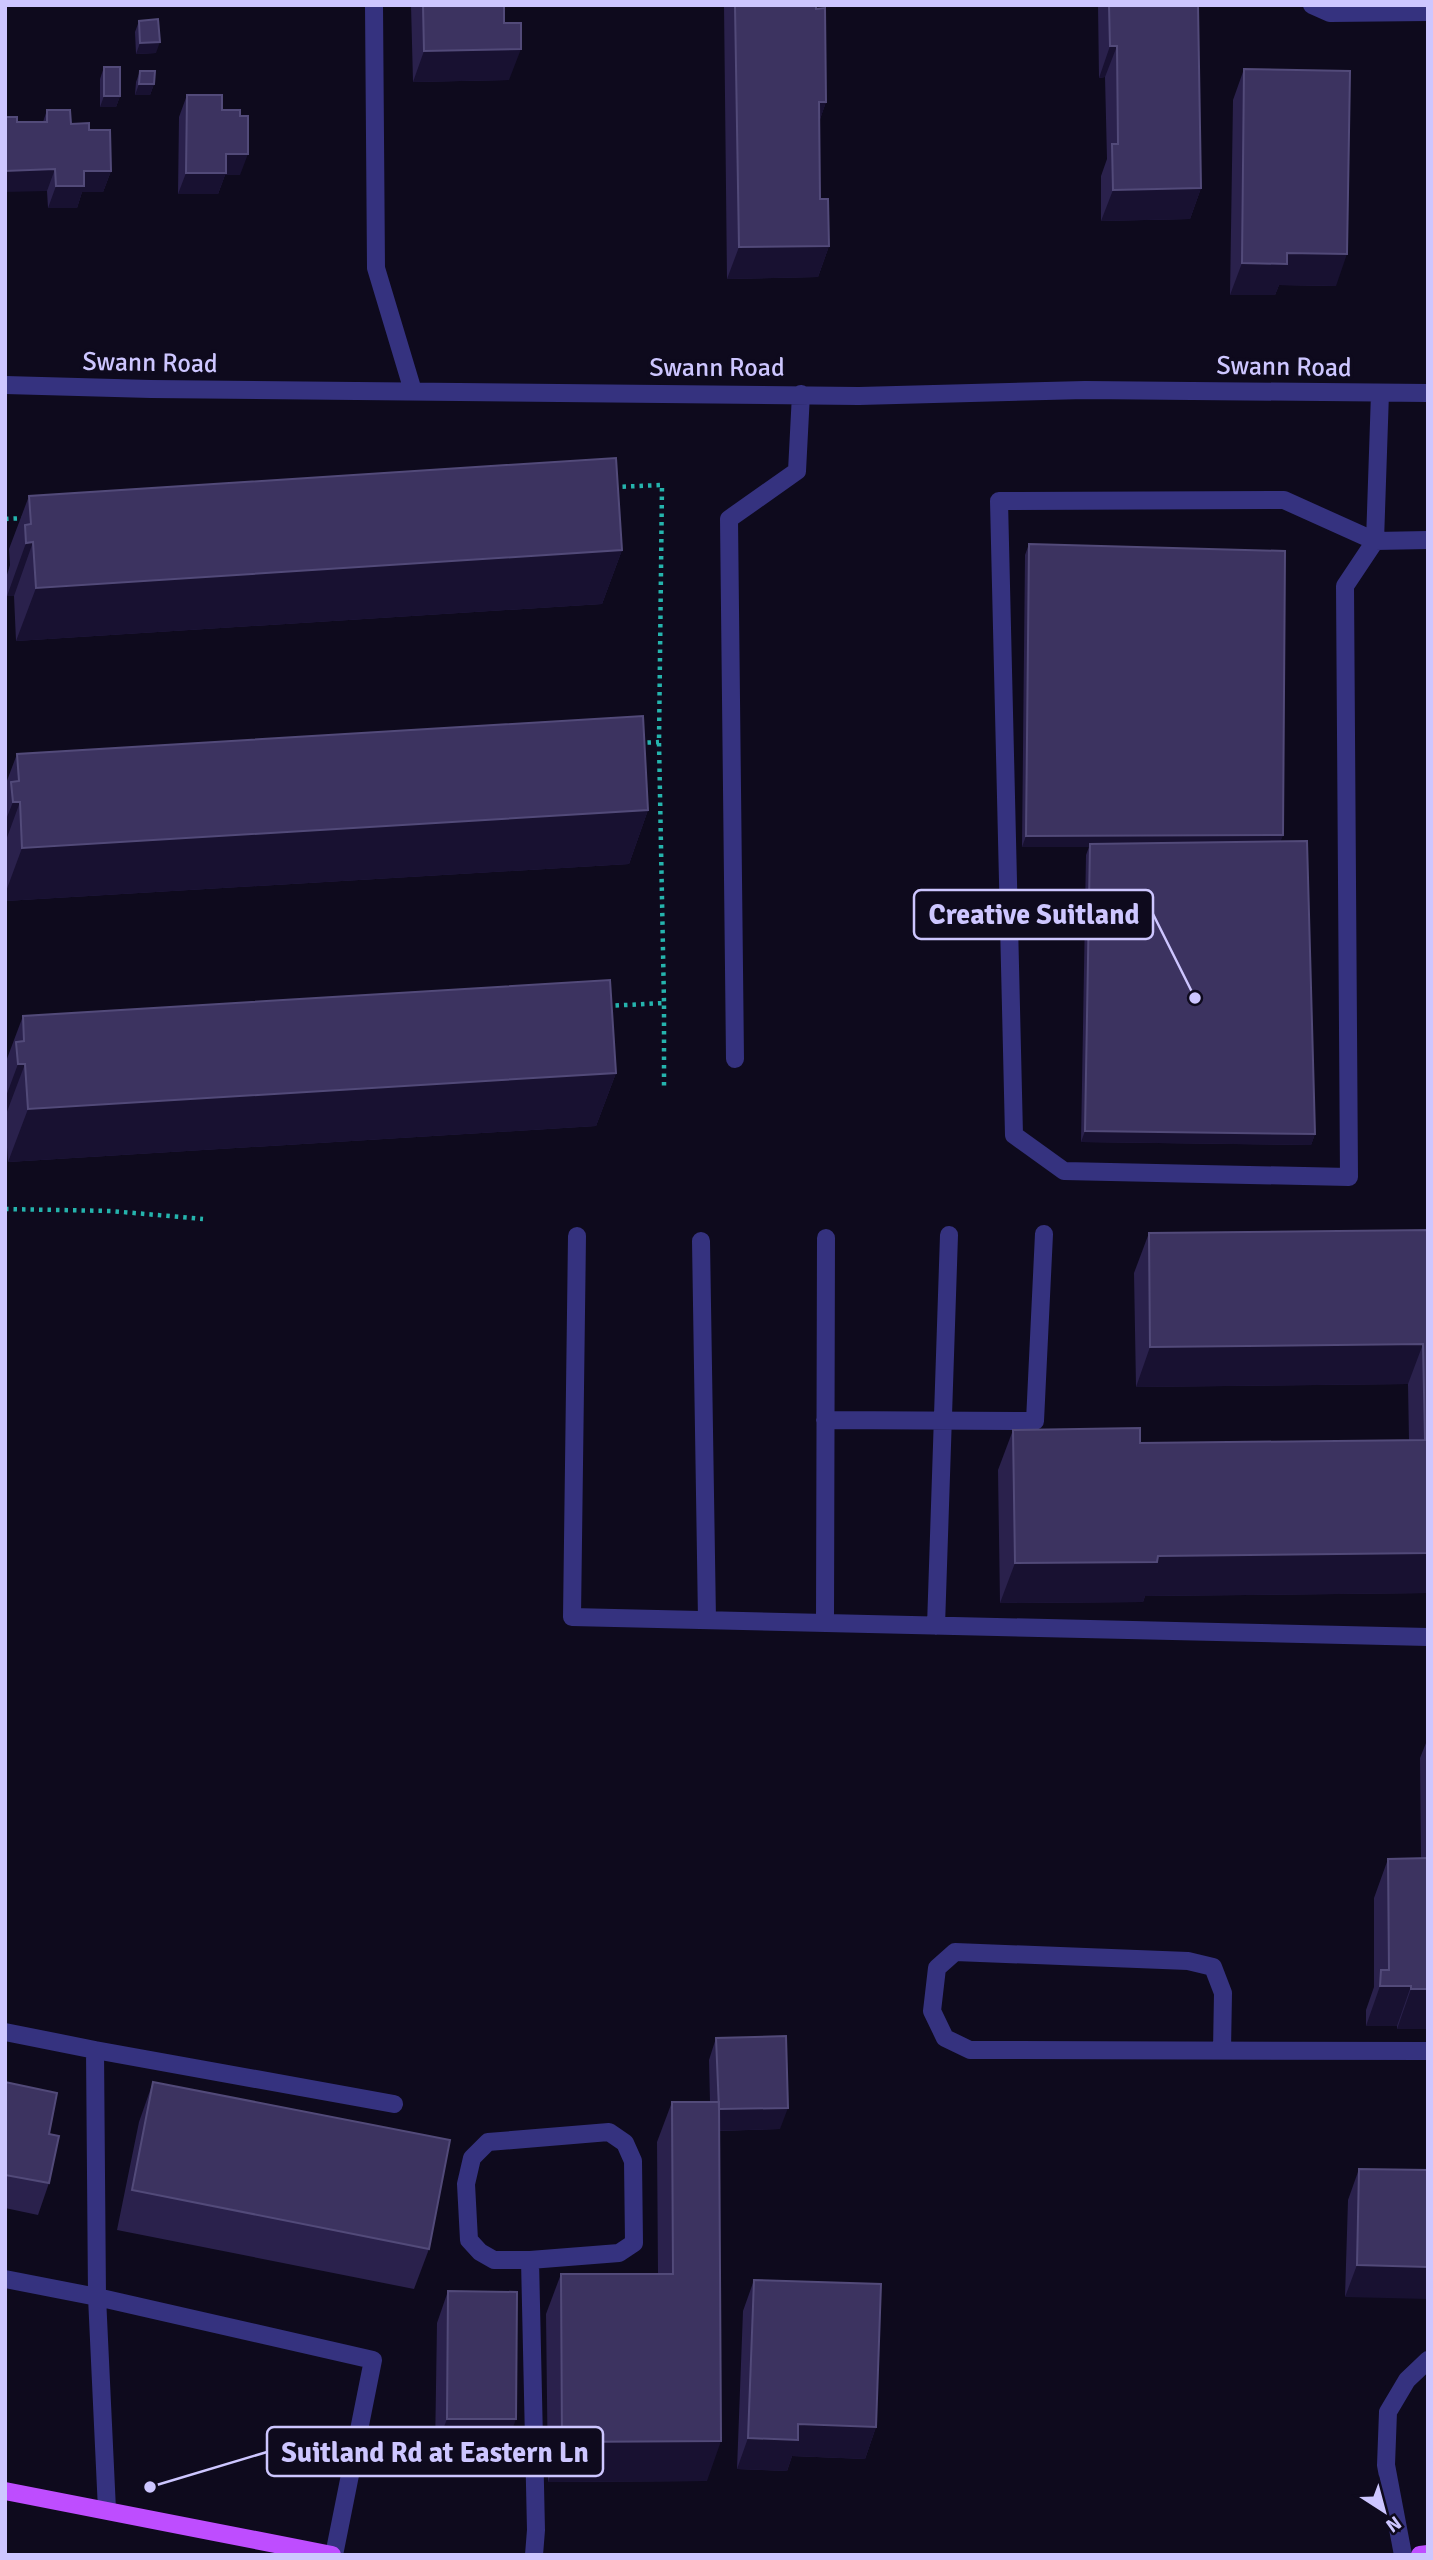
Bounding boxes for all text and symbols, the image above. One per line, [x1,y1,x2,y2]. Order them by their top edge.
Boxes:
street label: Swann Road [82,346,218,380]
street label: Swann Road [1216,350,1352,384]
street label: Swann Road [649,352,785,384]
callout: Creative Suitland [914,890,1153,939]
text: Creative Suitland [928,898,1140,932]
callout: Suitland Rd at Eastern Ln [267,2427,603,2476]
text: Suitland Rd at Eastern Ln [281,2436,589,2470]
north arrow [1349,2476,1419,2546]
text: N [1381,2510,1406,2538]

